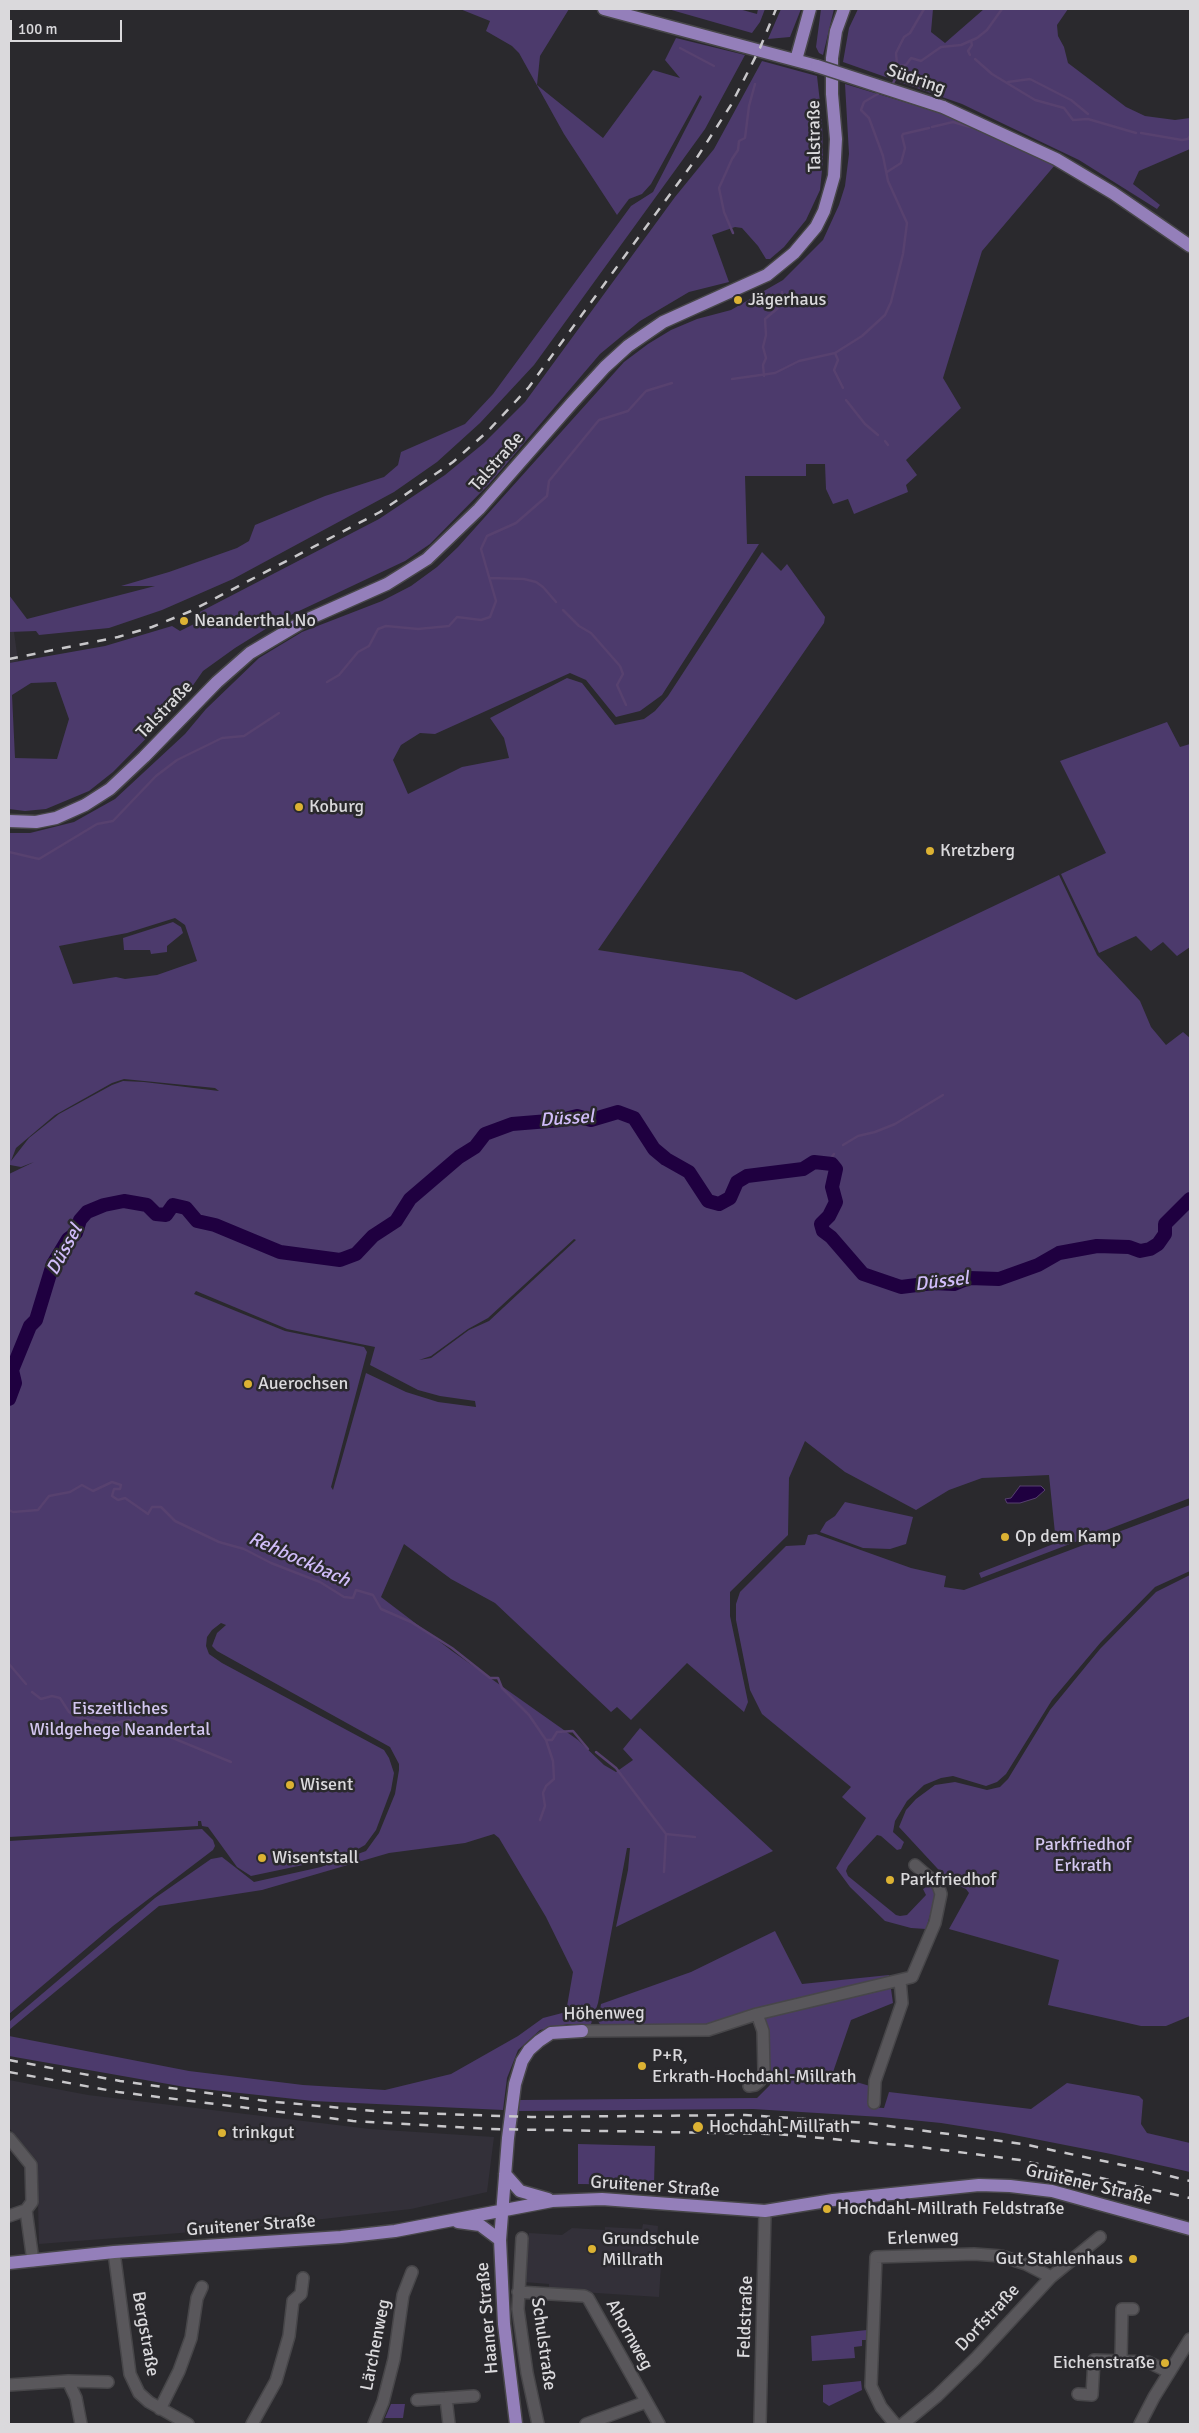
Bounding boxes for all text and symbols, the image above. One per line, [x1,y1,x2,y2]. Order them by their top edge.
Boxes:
scale bar [12,10,125,42]
text: 100 m [18,20,58,38]
street label: Südring [884,60,948,100]
street label: Talstraße [804,100,826,172]
place label: Jägerhaus [748,289,826,311]
marker: Jägerhaus [732,294,744,306]
street label: Talstraße [465,428,529,496]
place label: Neanderthal No [194,610,316,632]
marker: Neanderthal No [178,615,190,627]
street label: Talstraße [132,677,198,743]
place label: Koburg [309,796,364,818]
marker: Koburg [293,801,305,813]
place label: Kretzberg [940,840,1015,862]
marker: Kretzberg [924,845,936,857]
water label: Düssel [539,1106,595,1132]
water label: Düssel [42,1221,88,1279]
water label: Düssel [914,1267,970,1297]
place label: Auerochsen [258,1373,348,1395]
marker: Auerochsen [242,1378,254,1390]
place label: Op dem Kamp [1015,1526,1121,1548]
water label: Rehbockbach [245,1528,353,1592]
marker: Op dem Kamp [999,1531,1011,1543]
park label: Eiszeitliches Wildgehege Neandertal [29,1698,211,1740]
place label: Wisent [300,1774,353,1796]
marker: Wisent [284,1779,296,1791]
park label: Parkfriedhof Erkrath [1035,1834,1131,1876]
place label: Wisentstall [272,1847,359,1869]
marker: Wisentstall [256,1852,268,1864]
place label: Parkfriedhof [900,1869,996,1891]
marker: Parkfriedhof [884,1874,896,1886]
street label: Höhenweg [563,2002,645,2026]
place label: P+R, Erkrath-Hochdahl-Millrath [652,2045,857,2088]
marker: P+R, Erkrath-Hochdahl-Millrath [636,2060,648,2072]
place label: Hochdahl-Millrath [709,2116,850,2138]
marker: Hochdahl-Millrath [691,2120,705,2134]
place label: trinkgut [232,2122,294,2144]
marker: trinkgut [216,2127,228,2139]
street label: Gruitener Straße [1023,2160,1155,2210]
street label: Gruitener Straße [590,2172,720,2202]
place label: Hochdahl-Millrath Feldstraße [837,2198,1065,2220]
marker: Hochdahl-Millrath Feldstraße [821,2203,833,2215]
street label: Gruitener Straße [186,2211,316,2241]
street label: Erlenweg [887,2226,959,2250]
place label: Grundschule Millrath [602,2228,700,2270]
marker: Grundschule Millrath [586,2243,598,2255]
place label: Gut Stahlenhaus [996,2248,1123,2270]
marker: Gut Stahlenhaus [1127,2253,1139,2265]
street label: Haaner Straße [472,2261,504,2375]
street label: Feldstraße [734,2275,758,2359]
street label: Dorfstraße [951,2280,1025,2356]
street label: Bergstraße [127,2290,163,2378]
street label: Schulstraße [526,2296,560,2392]
street label: Ahornweg [601,2296,657,2374]
street label: Lärchenweg [357,2297,395,2393]
place label: Eichenstraße [1053,2352,1155,2374]
marker: Eichenstraße [1159,2357,1171,2369]

